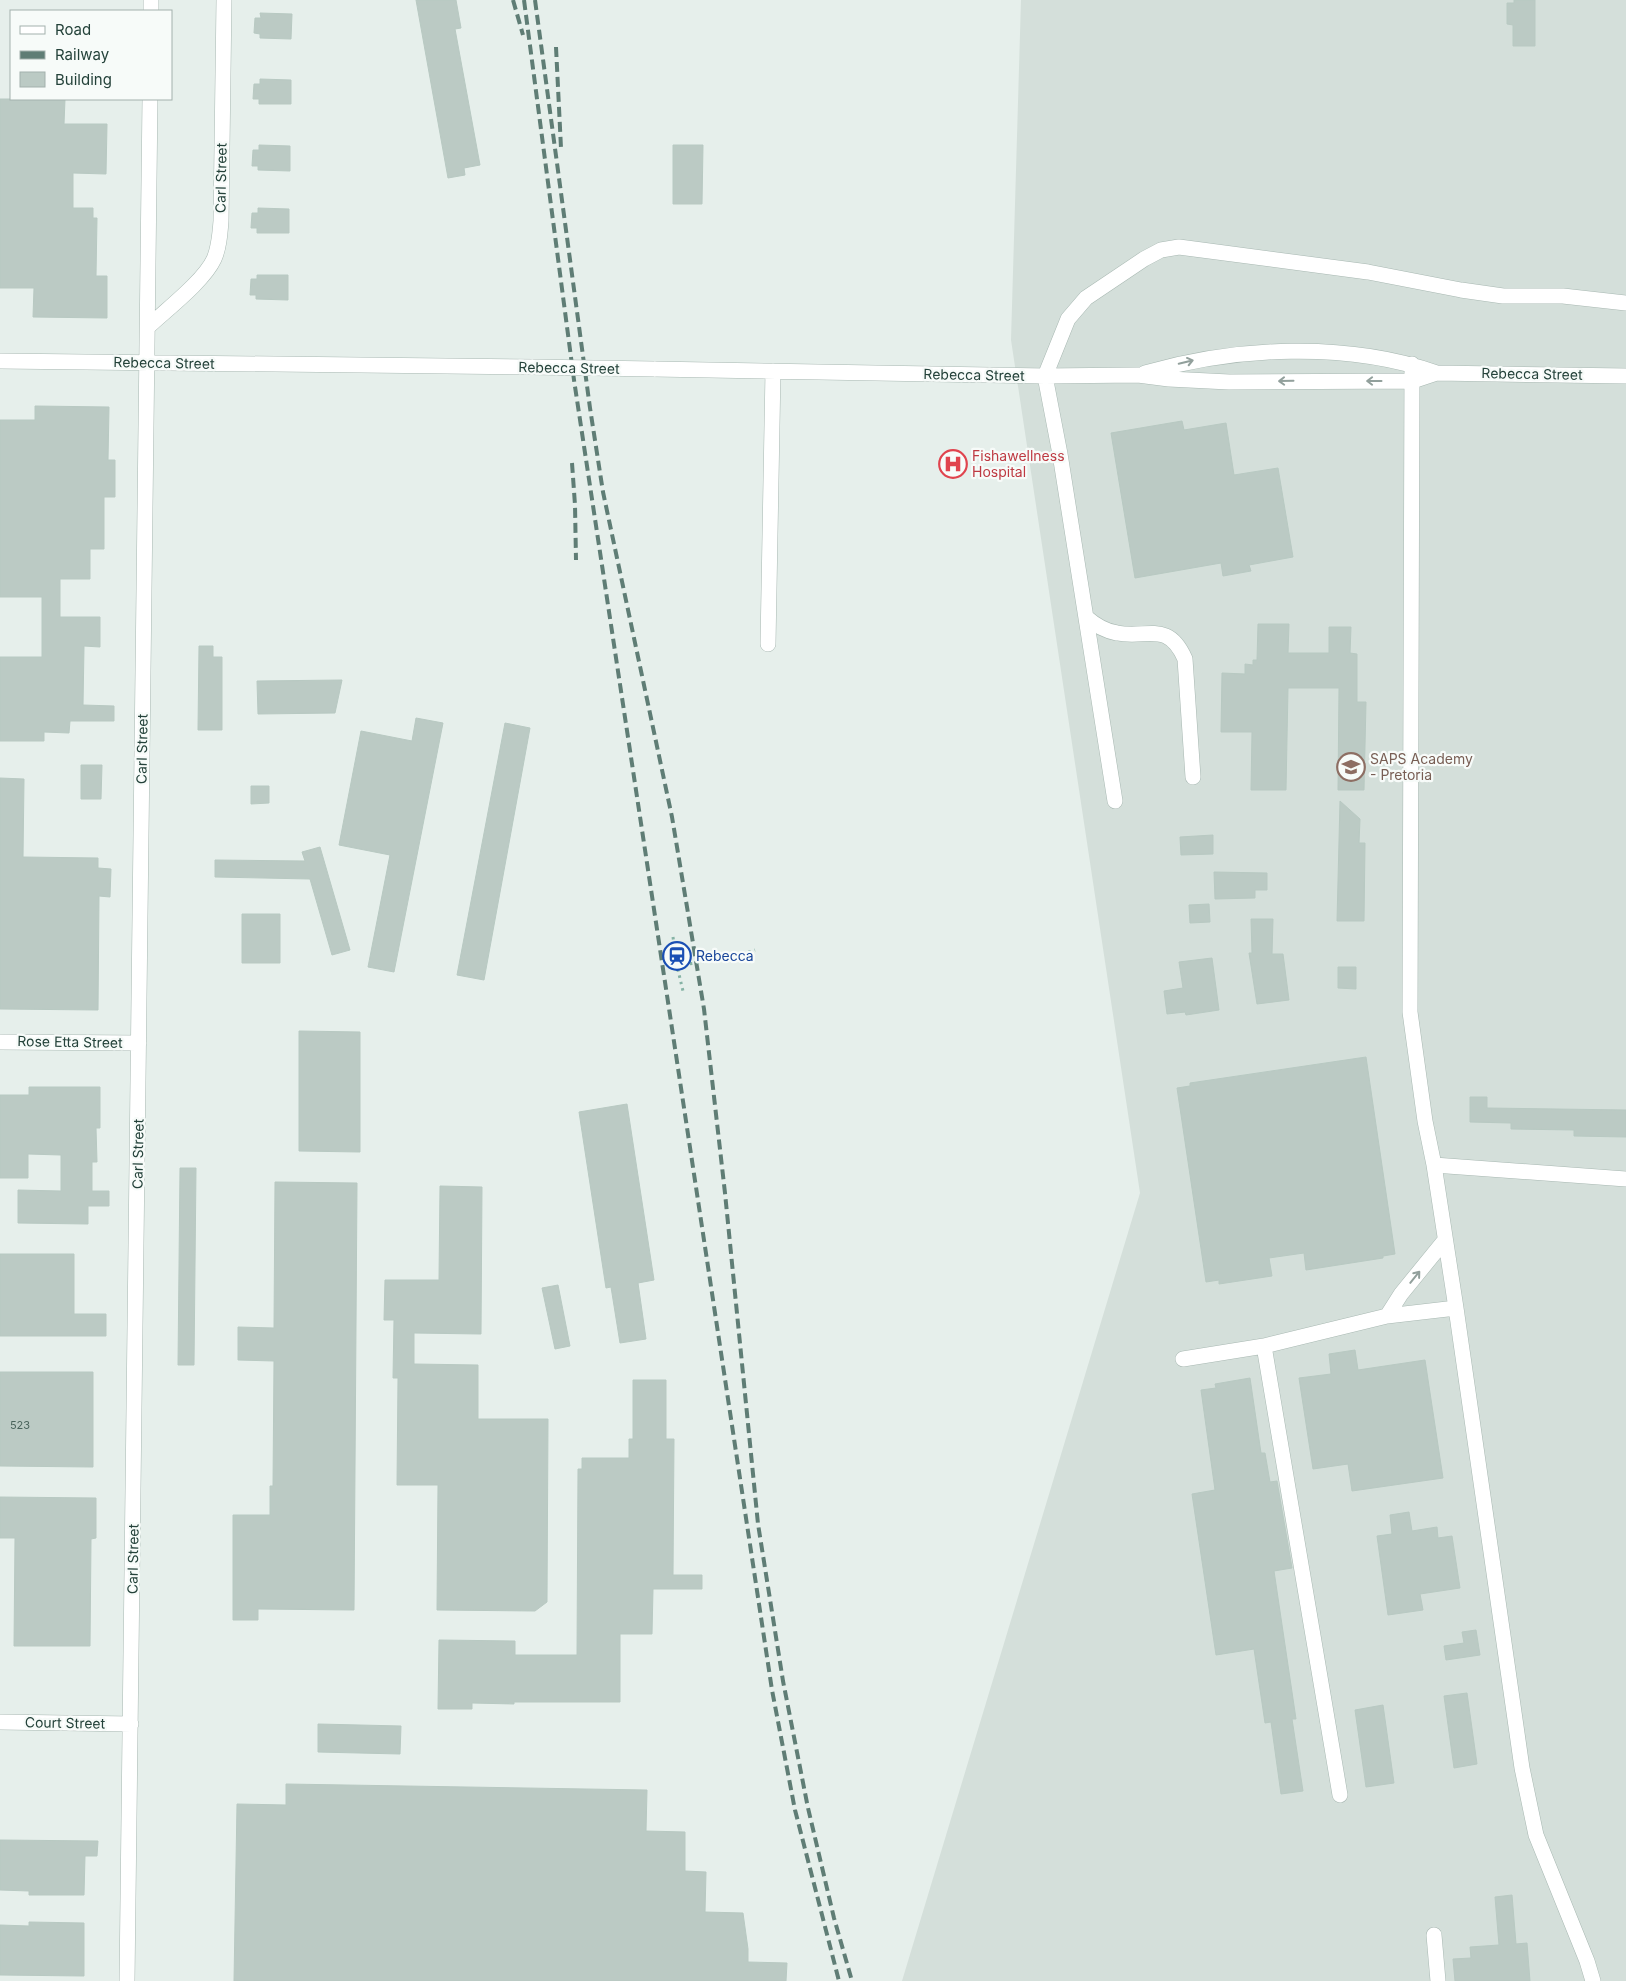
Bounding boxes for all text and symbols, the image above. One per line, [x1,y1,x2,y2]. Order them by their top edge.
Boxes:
legend [10,10,172,100]
text: Road [55,20,91,39]
text: Railway [55,45,110,64]
text: Building [55,70,112,89]
street label: Carl Street [211,142,230,213]
street label: Rebecca Street [113,353,215,372]
one-way arrow [1177,357,1193,366]
street label: Rebecca Street [518,358,620,377]
street label: Rebecca Street [1481,364,1583,383]
street label: Rebecca Street [923,365,1025,384]
one-way arrow [1366,376,1382,386]
one-way arrow [1279,377,1295,386]
place label: Fishawellness Hospital [972,447,1065,480]
hospital icon: Fishawellness Hospital [938,449,968,479]
street label: Carl Street [132,713,151,784]
place label: SAPS Academy - Pretoria [1370,750,1473,783]
school or university icon: SAPS Academy - Pretoria [1336,752,1366,782]
station icon: Rebecca [662,941,692,971]
place label: Rebecca [696,947,754,964]
street label: Rose Etta Street [17,1032,123,1051]
street label: Carl Street [128,1118,147,1189]
one-way arrow [1409,1271,1420,1284]
house number: 523 [10,1418,30,1432]
street label: Carl Street [123,1523,142,1594]
street label: Court Street [25,1713,106,1732]

